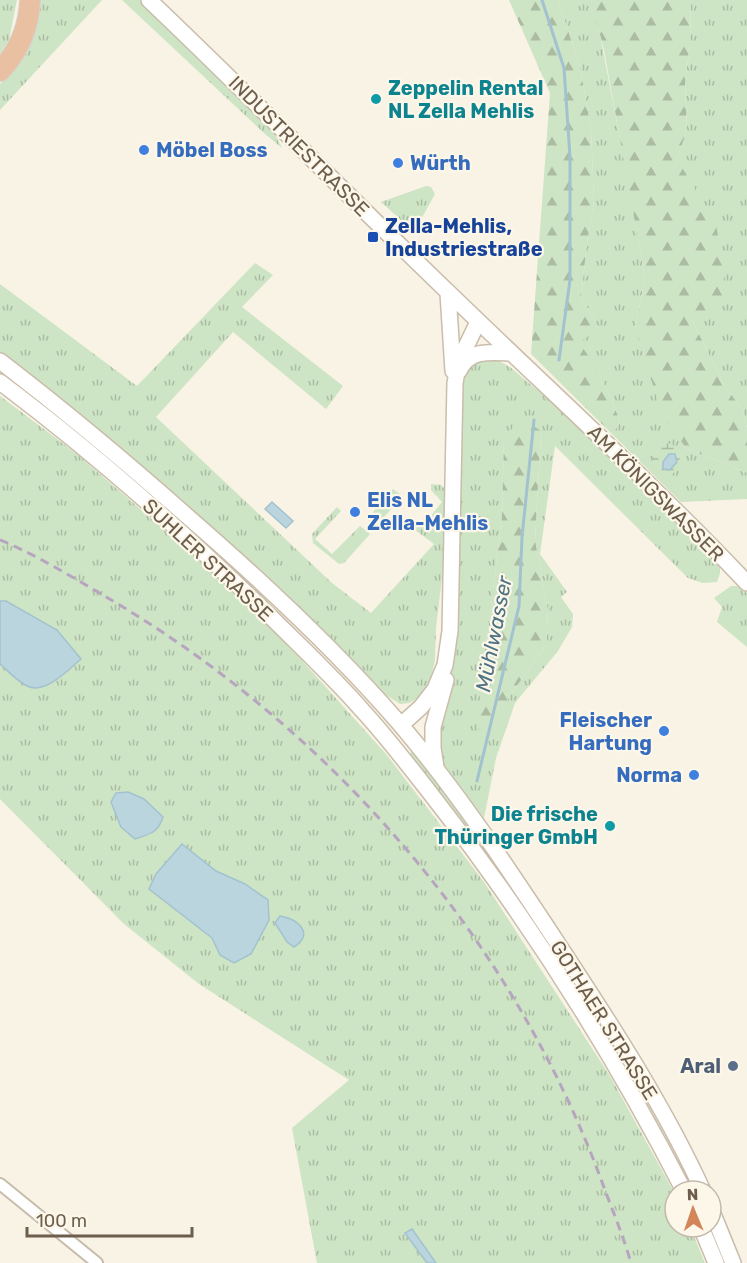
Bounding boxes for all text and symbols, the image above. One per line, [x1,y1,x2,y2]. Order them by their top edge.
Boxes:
street label: INDUSTRIESTRASSE [224,71,374,221]
place label: Zeppelin Rental NL Zella Mehlis [388,76,544,123]
marker: Zeppelin Rental NL Zella Mehlis [369,92,383,106]
place label: Möbel Boss [156,138,268,162]
marker: Möbel Boss [137,143,151,157]
place label: Würth [410,151,471,175]
marker: Würth [391,156,405,170]
place label: Zella-Mehlis, Industriestraße [385,214,543,261]
marker: Zella-Mehlis, Industriestraße [366,230,380,244]
street label: AM KÖNIGSWASSER [583,420,729,566]
place label: Elis NL Zella-Mehlis [367,488,488,535]
street label: SUHLER STRASSE [138,493,278,627]
marker: Elis NL Zella-Mehlis [348,505,362,519]
water label: Mühlwasser [470,573,517,694]
place label: Fleischer Hartung [560,708,652,755]
marker: Fleischer Hartung [657,724,671,738]
place label: Norma [616,763,682,787]
marker: Norma [687,768,701,782]
place label: Die frische Thüringer GmbH [434,802,598,849]
marker: Die frische Thüringer GmbH [603,819,617,833]
street label: GOTHAER STRASSE [545,936,663,1104]
place label: Aral [680,1054,721,1078]
marker: Aral [726,1059,740,1073]
north arrow [663,1179,723,1239]
text: N [686,1185,699,1204]
scale bar [27,1200,192,1238]
text: 100 m [36,1210,87,1232]

